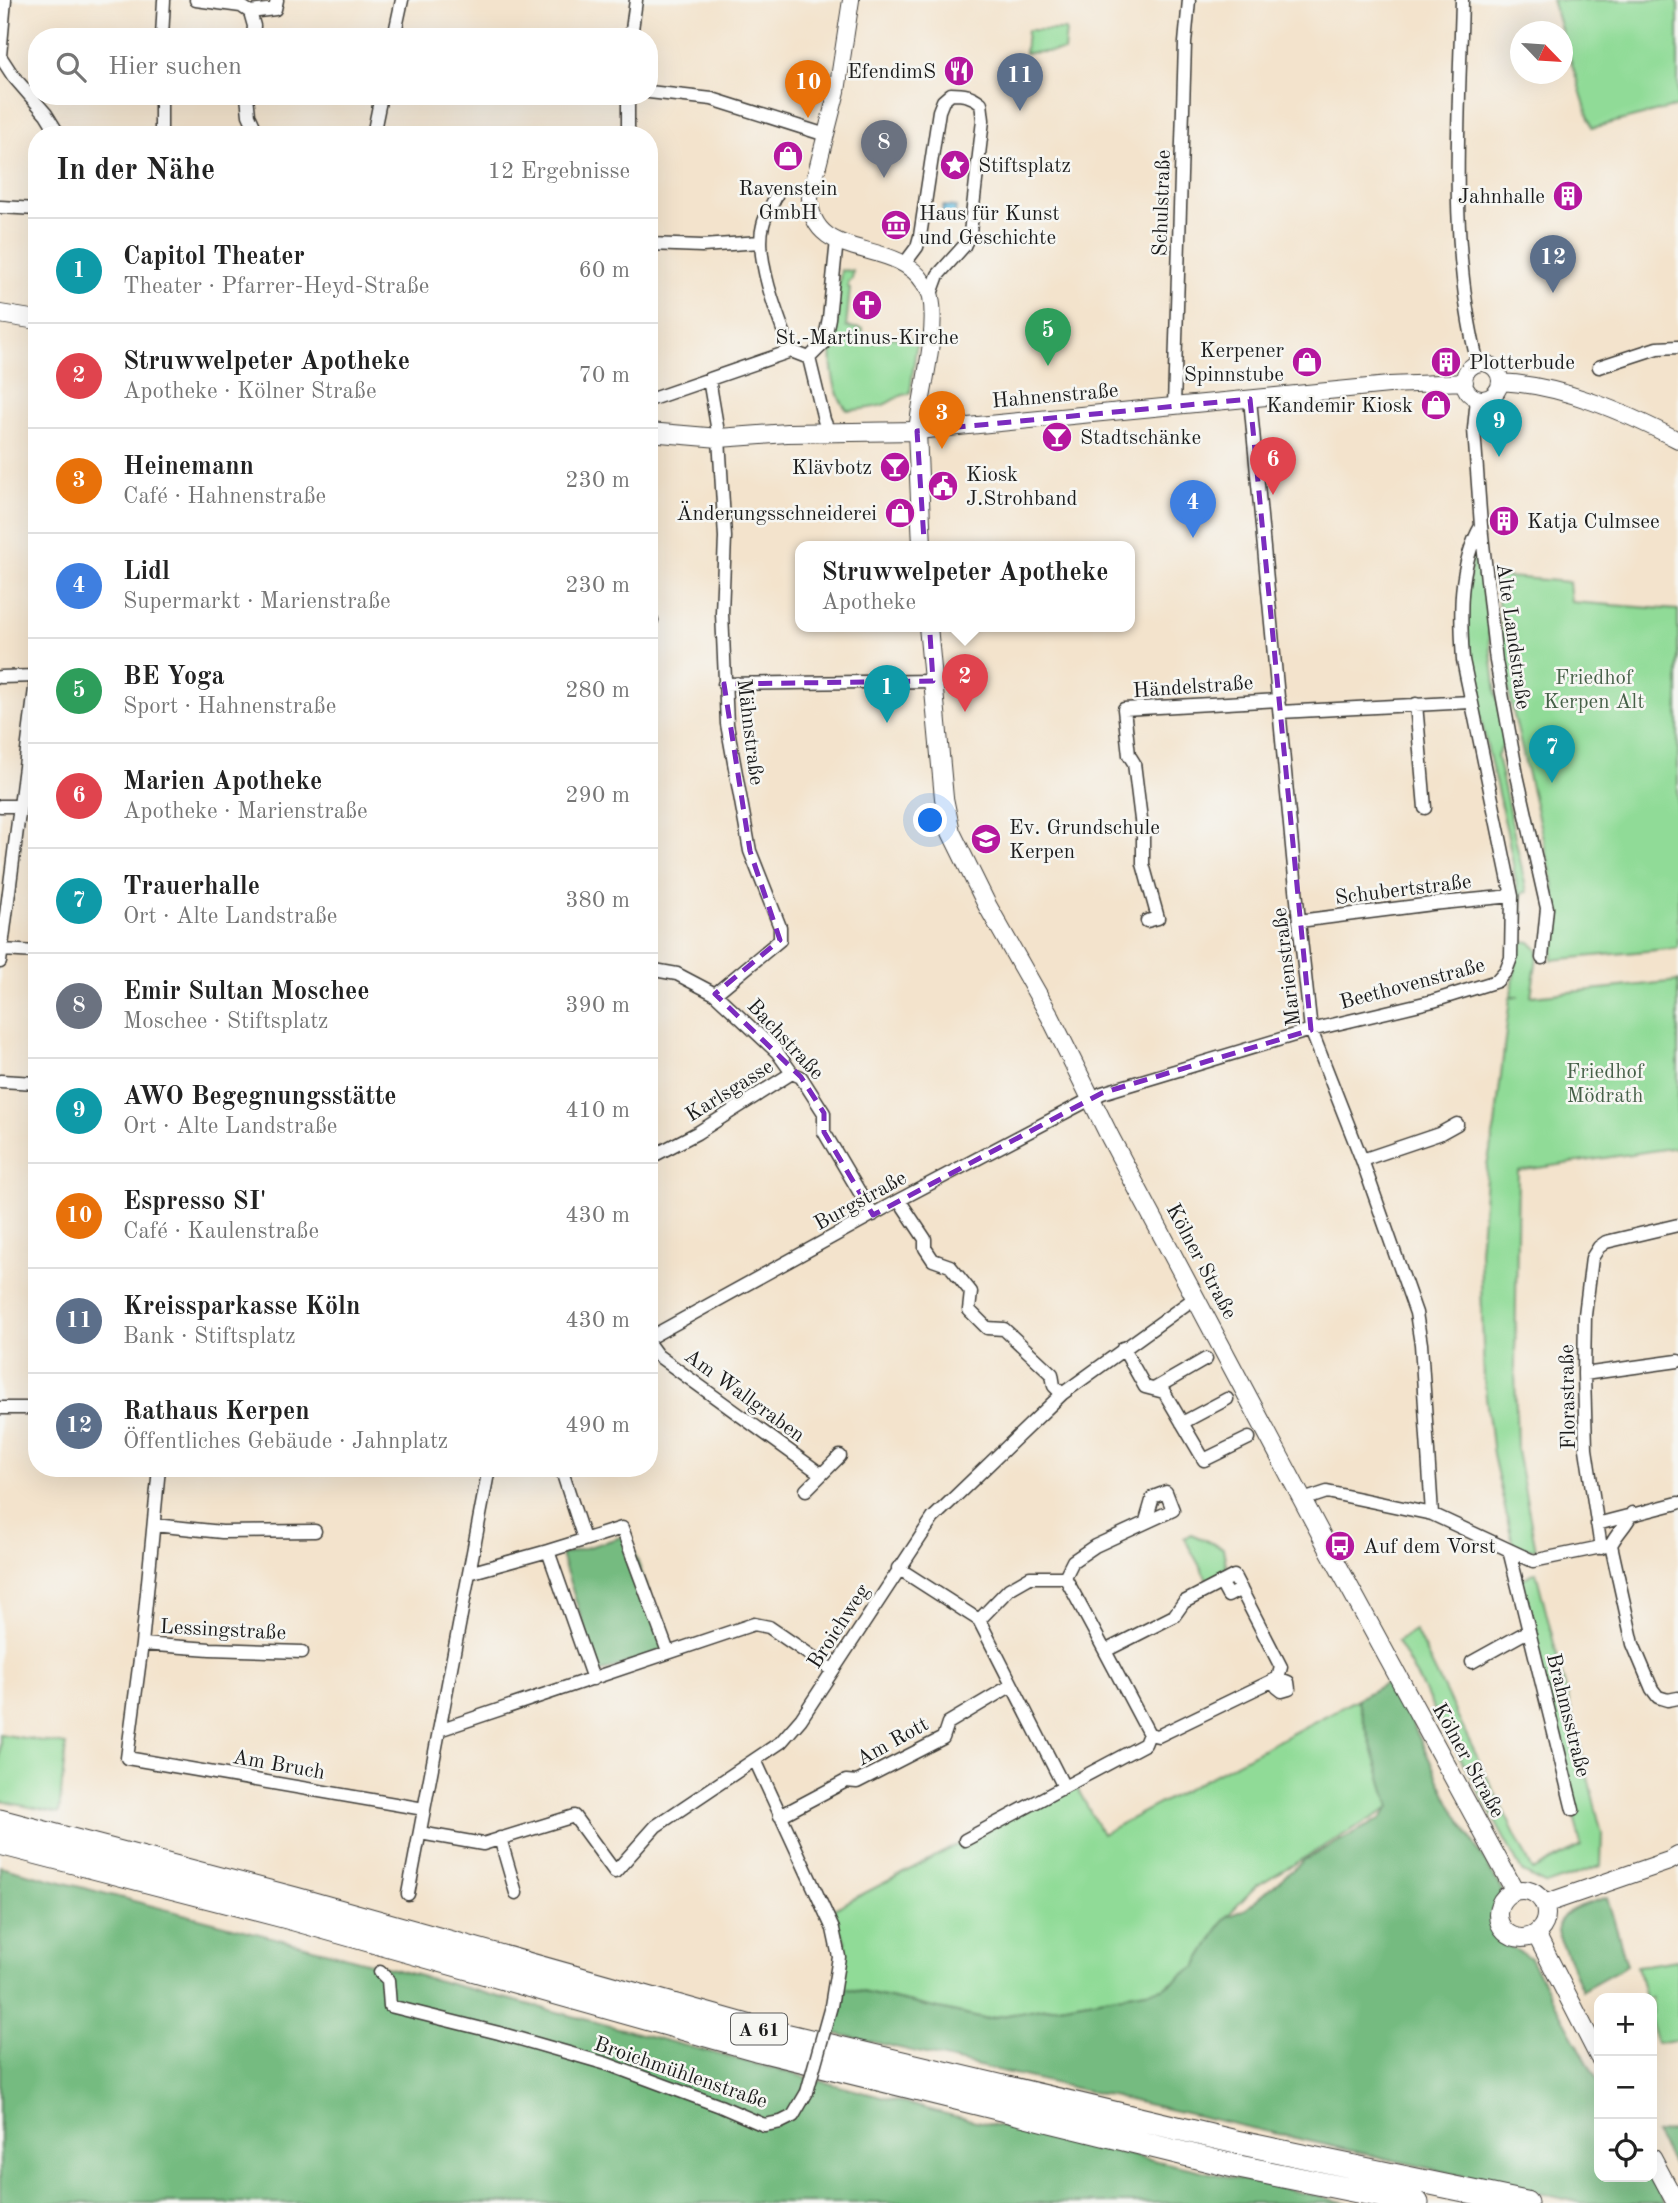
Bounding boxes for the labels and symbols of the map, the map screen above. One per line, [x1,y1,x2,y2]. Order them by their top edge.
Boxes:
north arrow [1510,21,1573,84]
pin: 11 [997,53,1043,111]
restaurant icon: EfendimS [942,54,976,88]
pin: 10 [785,60,831,118]
place label: EfendimS [847,62,936,83]
pin: 8 [861,120,907,178]
shop icon: Ravenstein GmbH [771,139,805,173]
place icon: Stiftsplatz [938,148,972,182]
street label: Schulstraße [1150,149,1175,257]
place label: Stiftsplatz [978,156,1071,177]
place label: Ravenstein GmbH [739,179,838,224]
building icon: Jahnhalle [1551,179,1585,213]
place label: Jahnhalle [1458,187,1545,208]
place label: Haus für Kunst und Geschichte [919,204,1060,249]
museum icon: Haus für Kunst und Geschichte [879,208,913,242]
pin: 12 [1530,235,1576,293]
church icon: St.-Martinus-Kirche [850,288,884,322]
pin: 5 [1025,308,1071,366]
place label: St.-Martinus-Kirche [775,328,959,349]
place label: Kerpener Spinnstube [1184,341,1284,386]
shop icon: Kerpener Spinnstube [1290,345,1324,379]
building icon: Plotterbude [1429,345,1463,379]
place label: Plotterbude [1469,353,1575,374]
street label: Hahnenstraße [991,381,1119,412]
shop icon: Kandemir Kiosk [1419,388,1453,422]
pin: 3 [919,391,965,449]
place label: Kandemir Kiosk [1266,396,1413,417]
pin: 9 [1476,399,1522,457]
bar icon: Stadtschänke [1040,420,1074,454]
place label: Stadtschänke [1080,428,1201,449]
pin: 6 [1250,437,1296,495]
bar icon: Klävbotz [878,450,912,484]
place label: Klävbotz [792,458,872,479]
place label: Kiosk J.Strohband [966,465,1078,510]
public building icon: Kiosk J.Strohband [926,469,960,503]
pin: 4 [1170,480,1216,538]
shop icon: Änderungsschneiderei [883,496,917,530]
place label: Änderungsschneiderei [676,500,877,525]
building icon: Katja Culmsee [1487,504,1521,538]
place label: Katja Culmsee [1527,512,1660,533]
street label: Alte Landstraße [1492,562,1533,711]
pin: 2 [942,654,988,712]
pin: 1 [864,665,910,723]
park label: Friedhof Kerpen Alt [1544,668,1644,713]
street label: Händelstraße [1132,673,1254,702]
street label: Mähnstraße [733,678,766,787]
pin: 7 [1529,725,1575,783]
your location [913,803,947,837]
place label: Ev. Grundschule Kerpen [1009,818,1160,863]
school or university icon: Ev. Grundschule Kerpen [969,822,1003,856]
street label: Schubertstraße [1334,872,1473,909]
street label: Marienstraße [1270,906,1305,1027]
street label: Beethovenstraße [1338,955,1487,1014]
street label: Bachstraße [743,996,827,1084]
street label: Karlsgasse [682,1056,777,1126]
park label: Friedhof Mödrath [1566,1062,1645,1107]
street label: Burgstraße [811,1167,910,1235]
street label: Kölner Straße [1161,1200,1240,1323]
street label: Florastraße [1557,1344,1580,1450]
street label: Am Wallgraben [680,1346,808,1447]
bus stop icon: Auf dem Vorst [1323,1529,1357,1563]
place label: Auf dem Vorst [1363,1537,1496,1558]
street label: Broichweg [804,1580,875,1673]
street label: Lessingstraße [159,1617,287,1644]
street label: Brahmsstraße [1542,1651,1593,1779]
street label: Kölner Straße [1428,1700,1508,1822]
street label: Am Rott [853,1714,932,1771]
street label: Am Bruch [231,1747,327,1784]
road number: A 61 [731,2013,787,2044]
street label: Broichmühlenstraße [591,2034,770,2113]

